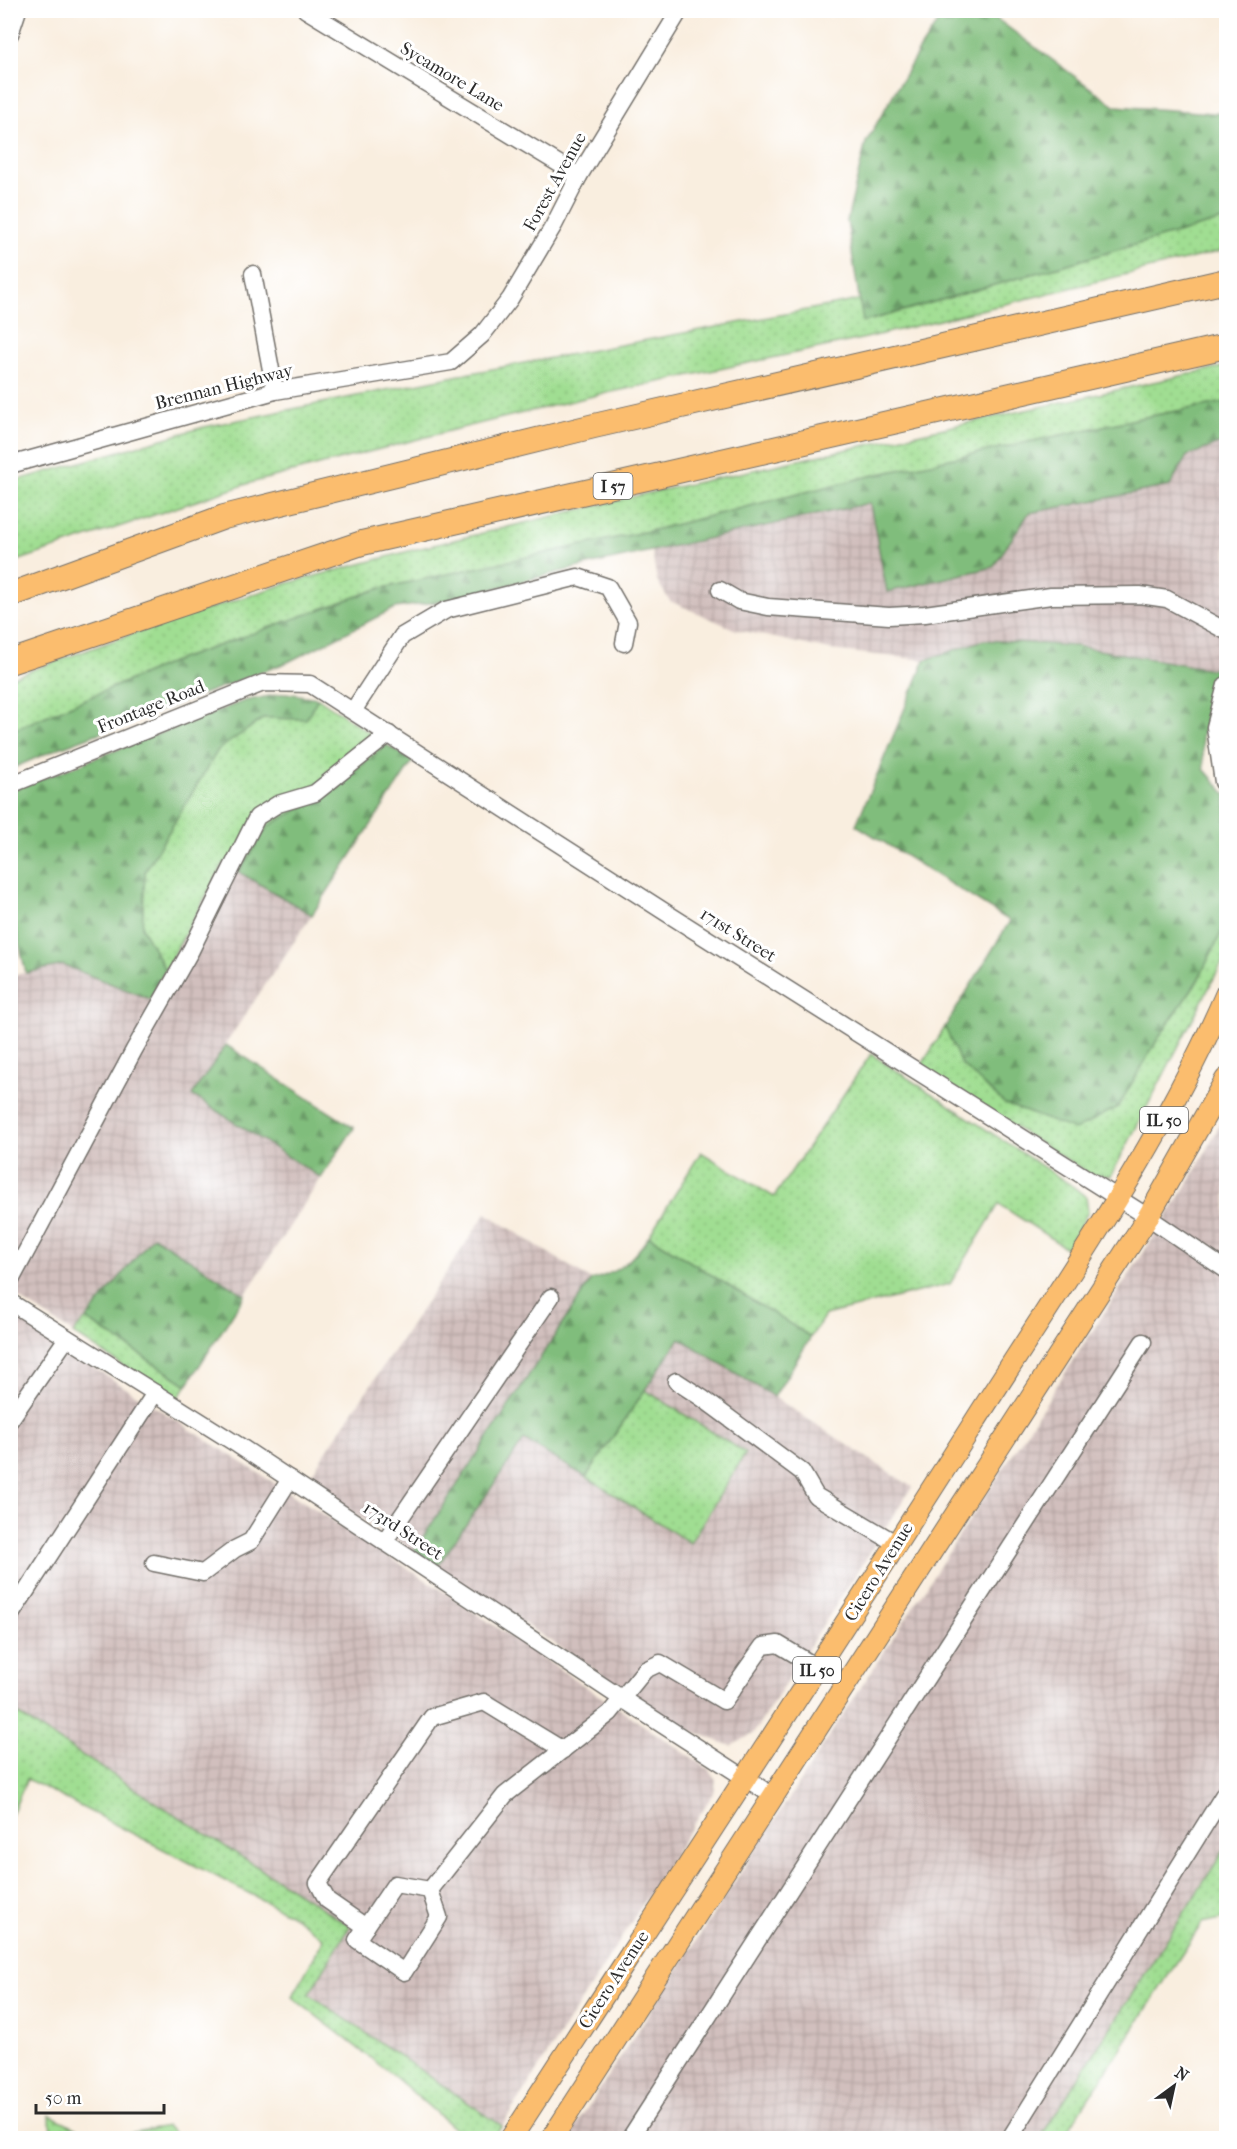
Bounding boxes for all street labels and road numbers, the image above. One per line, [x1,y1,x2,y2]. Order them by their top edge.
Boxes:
street label: Sycamore Lane [396,38,508,116]
street label: Forest Avenue [519,129,591,235]
street label: Brennan Highway [153,359,296,414]
road number: I 57 [594,473,632,499]
street label: Frontage Road [94,676,208,738]
street label: 171st Street [696,903,781,967]
road number: IL 50 [1140,1107,1188,1133]
street label: 173rd Street [359,1497,447,1565]
street label: Cicero Avenue [840,1519,918,1625]
road number: IL 50 [793,1657,841,1683]
street label: Cicero Avenue [575,1927,654,2033]

